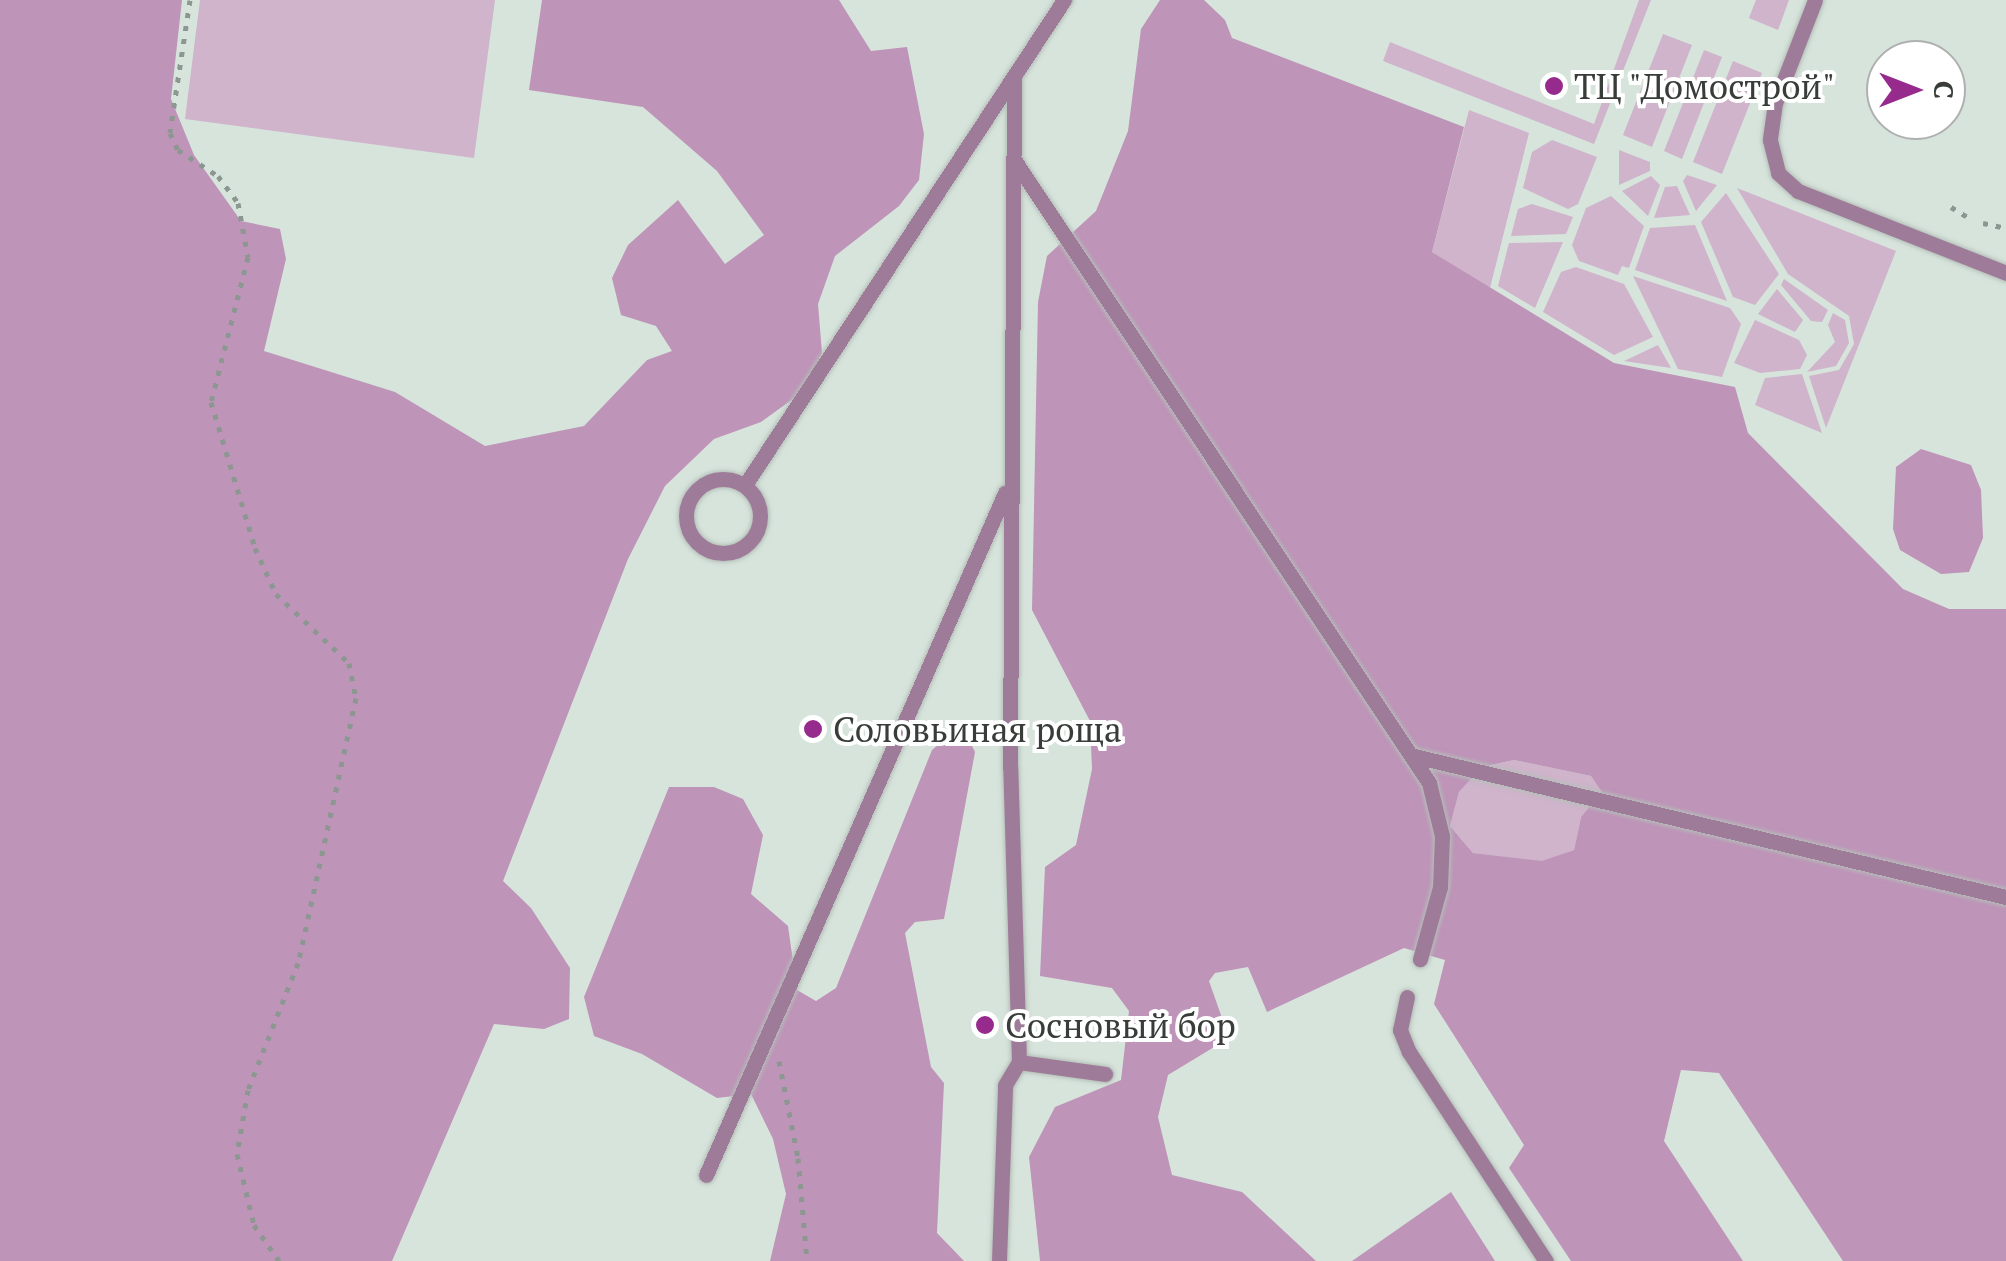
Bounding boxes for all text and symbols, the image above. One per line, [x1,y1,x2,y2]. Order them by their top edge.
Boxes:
north arrow [1866,40,1966,140]
place label: ТЦ "Домострой" [1574,65,1837,107]
marker: ТЦ "Домострой" [1543,75,1565,97]
text: С [1926,81,1963,99]
place label: Соловьиная роща [833,708,1122,750]
marker: Соловьиная роща [802,718,824,740]
place label: Сосновый бор [1005,1004,1236,1046]
marker: Сосновый бор [974,1014,996,1036]

